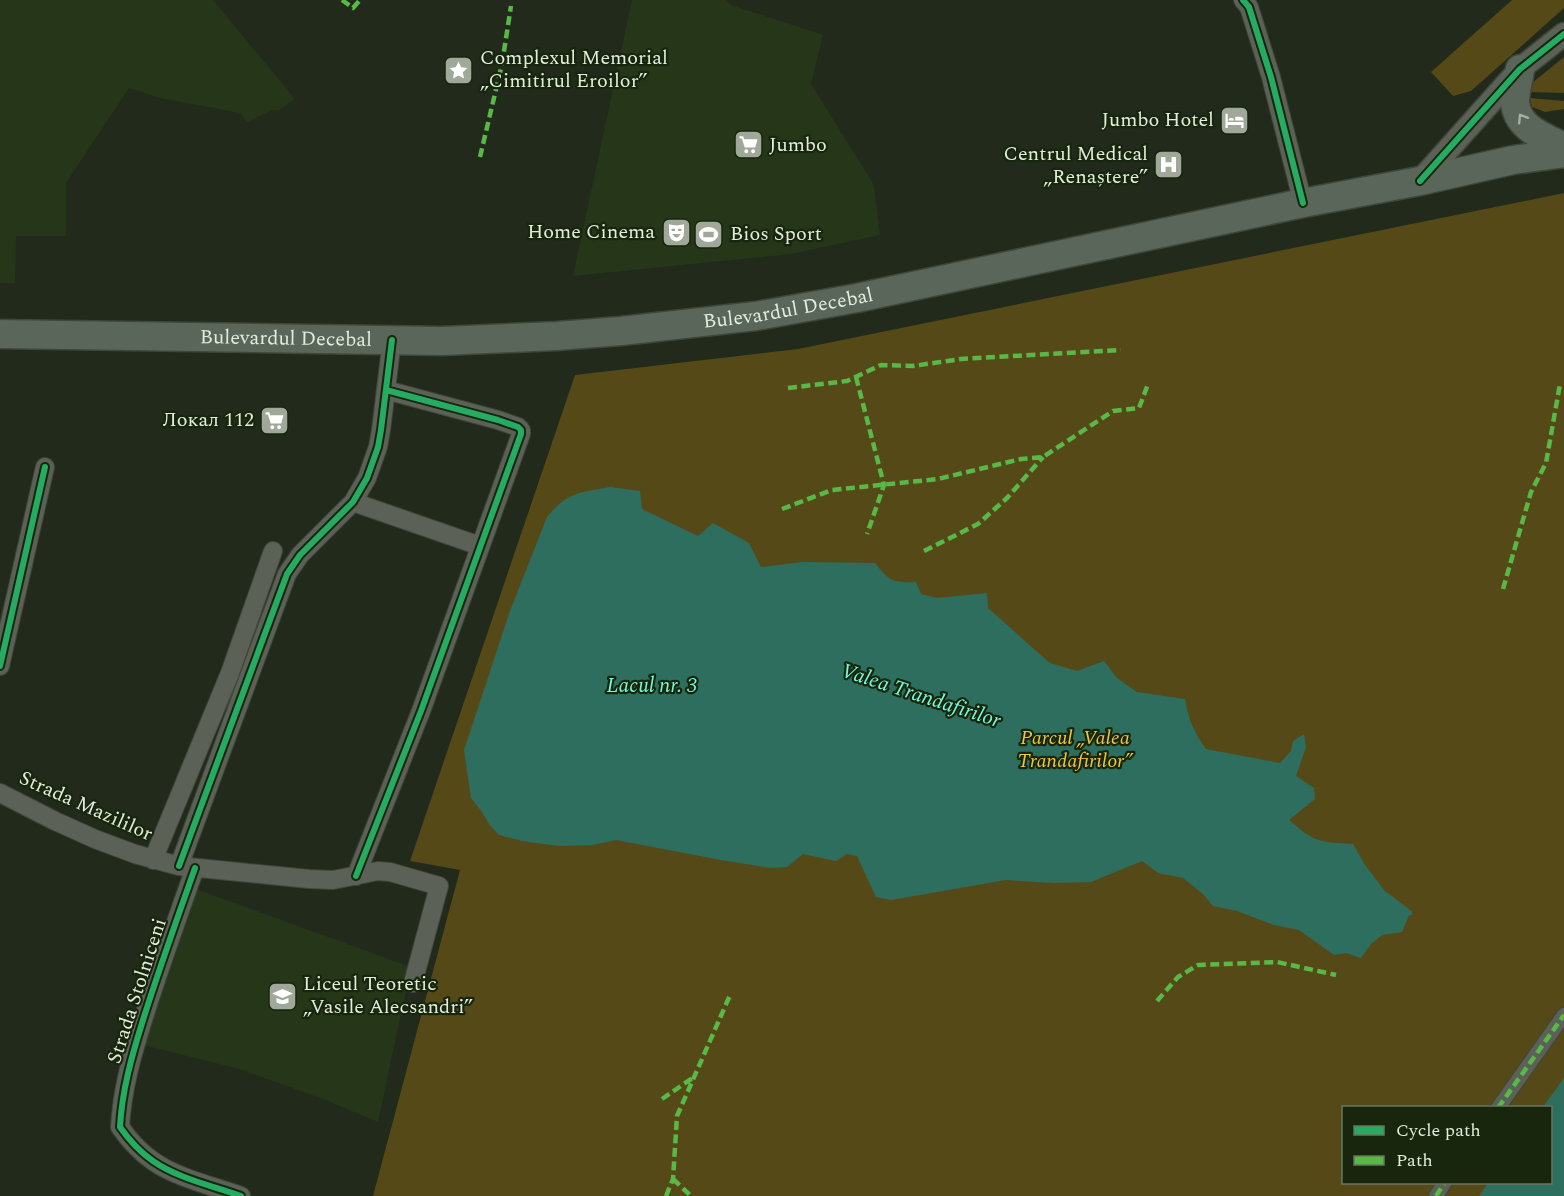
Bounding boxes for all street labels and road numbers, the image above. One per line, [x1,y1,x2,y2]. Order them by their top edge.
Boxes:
street label: Bulevardul Decebal [701,280,876,337]
street label: Bulevardul Decebal [200,322,372,355]
street label: Strada Mazililor [14,763,158,849]
street label: Strada Stolniceni [99,914,175,1068]

